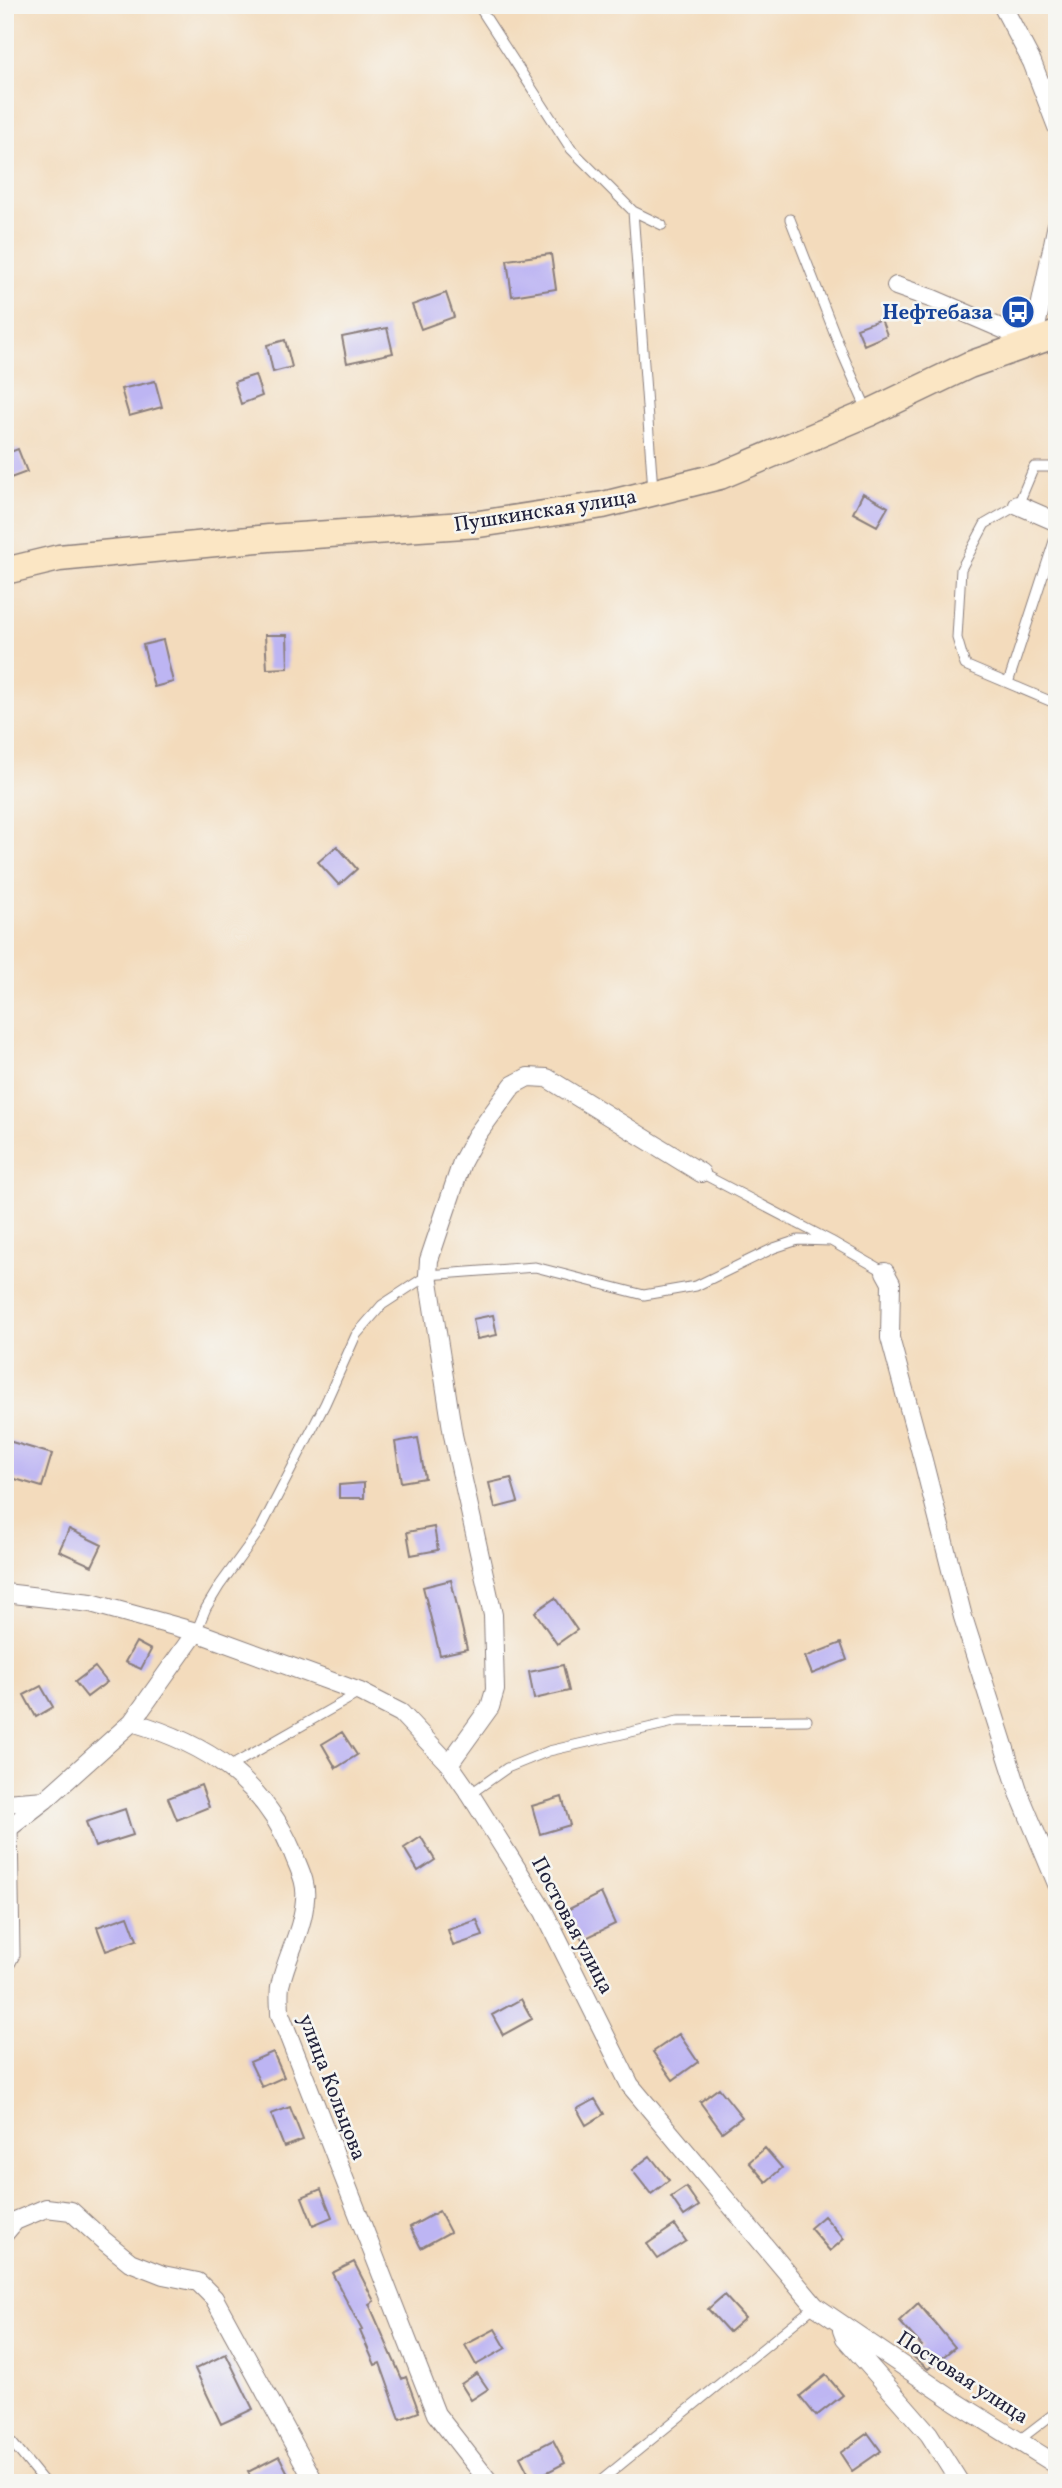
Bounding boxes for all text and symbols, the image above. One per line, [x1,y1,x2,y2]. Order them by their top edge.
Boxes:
bus stop icon: Нефтебаза [999,293,1037,331]
place label: Нефтебаза [882,299,993,328]
street label: Пушкинская улица [452,483,639,540]
street label: Постовая улица [523,1852,620,2000]
street label: улица Кольцова [290,2010,373,2165]
street label: Постовая улица [891,2325,1034,2432]

